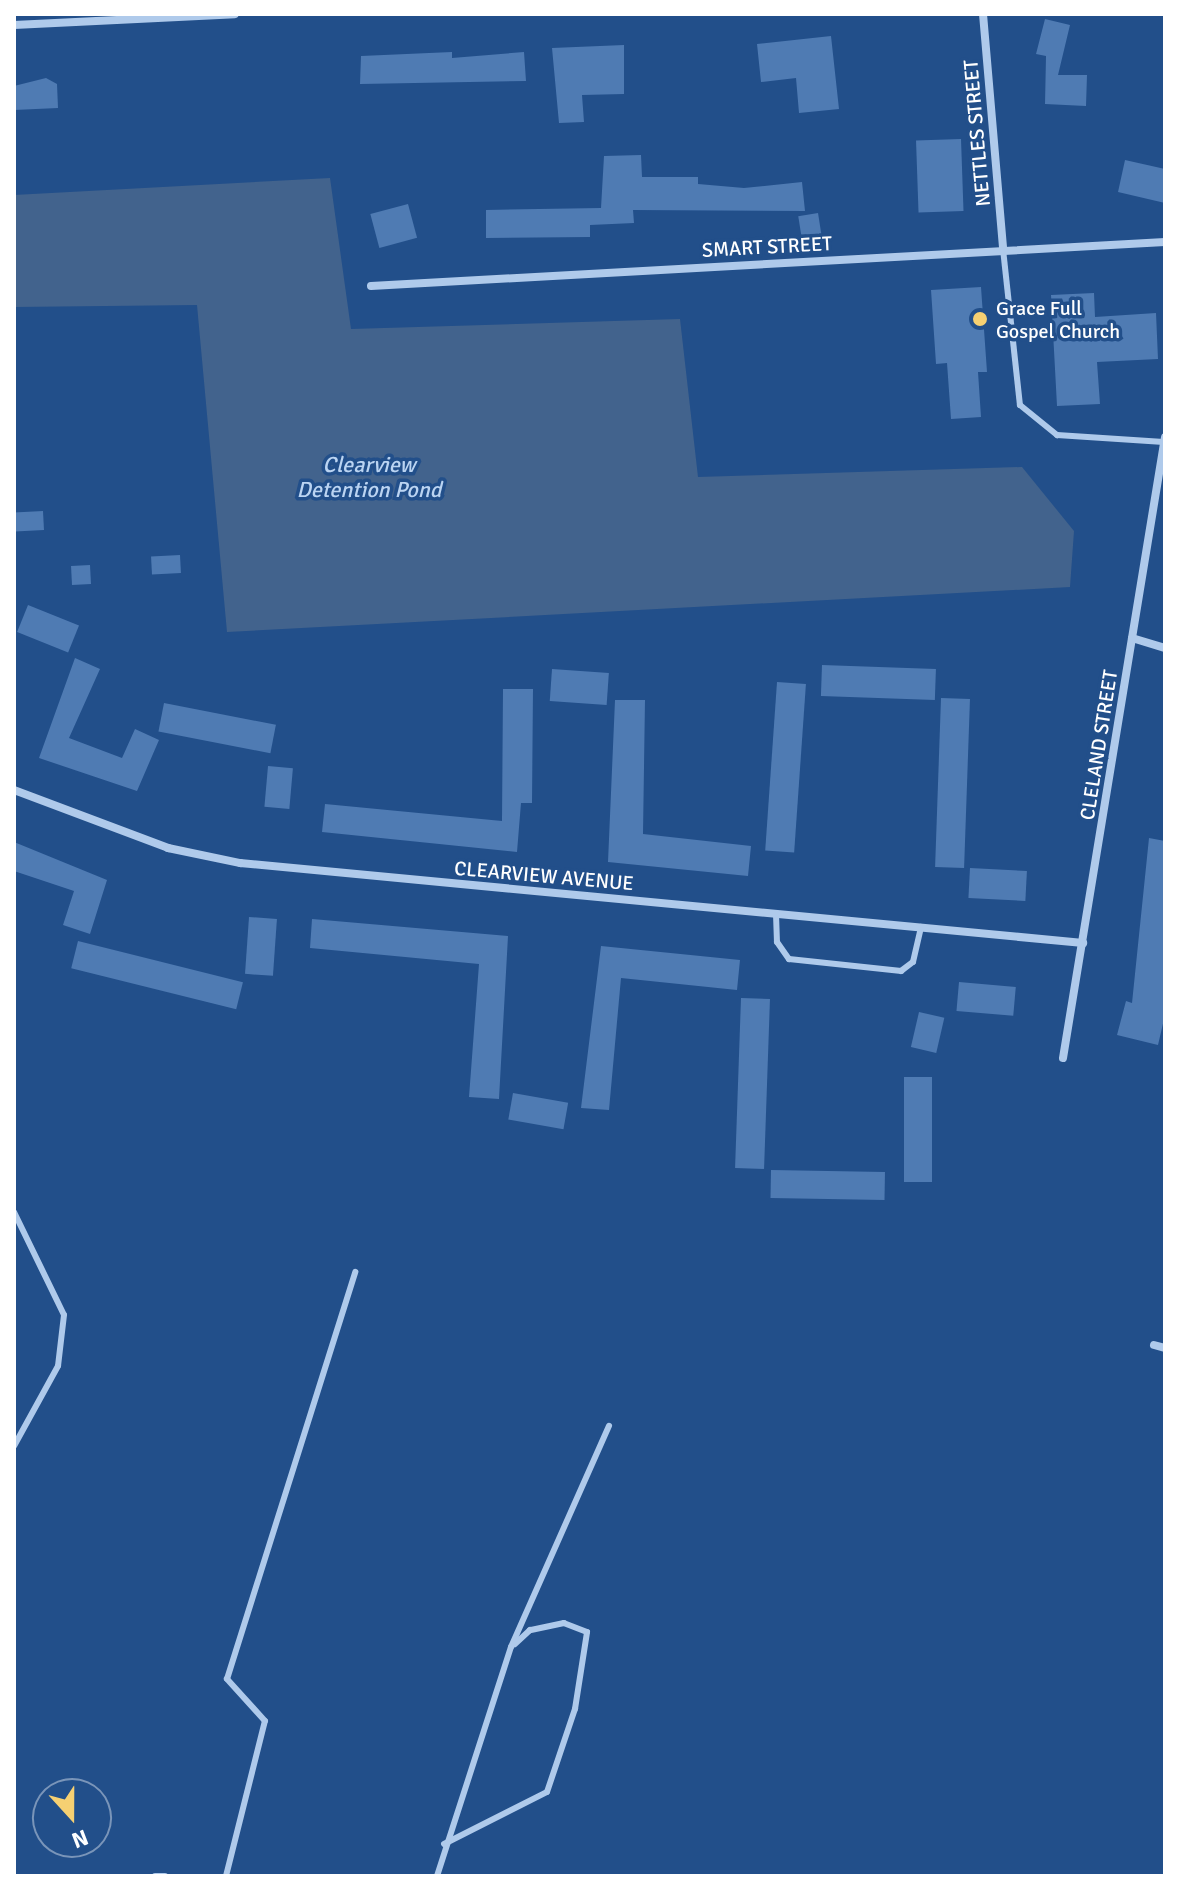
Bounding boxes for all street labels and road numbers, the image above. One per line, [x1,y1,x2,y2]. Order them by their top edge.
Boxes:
street label: NETTLES STREET [959,59,995,207]
street label: SMART STREET [701,232,833,262]
street label: CLELAND STREET [1075,668,1123,822]
street label: CLEARVIEW AVENUE [453,856,635,896]

